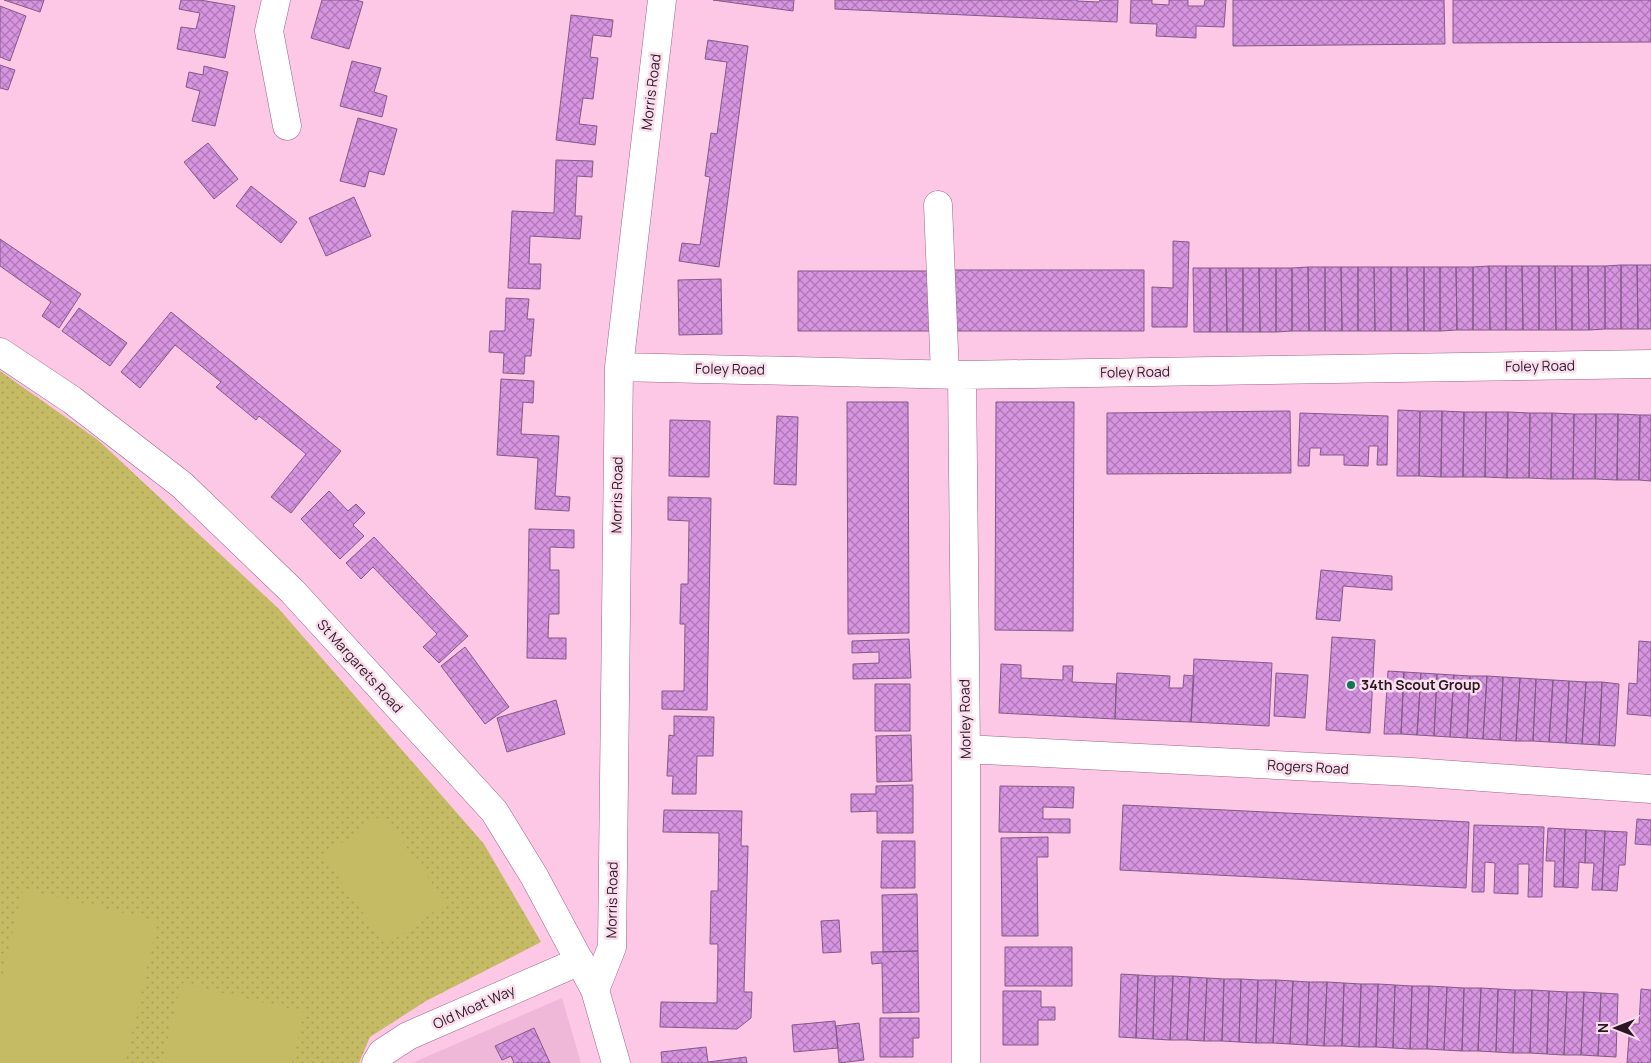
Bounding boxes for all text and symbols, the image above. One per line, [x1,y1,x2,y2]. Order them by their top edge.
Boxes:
street label: Morris Road [636,53,665,131]
street label: Foley Road [1505,355,1575,376]
street label: Foley Road [695,358,765,379]
street label: Foley Road [1100,361,1170,382]
street label: Morris Road [606,456,627,534]
street label: St Margarets Road [313,615,407,716]
place label: 34th Scout Group [1361,675,1481,694]
street label: Morley Road [954,679,975,759]
marker: 34th Scout Group [1345,679,1357,691]
street label: Rogers Road [1267,755,1349,778]
street label: Morris Road [601,861,622,939]
street label: Old Moat Way [430,980,518,1033]
north arrow [1591,1003,1641,1053]
text: N [1593,1023,1612,1033]

